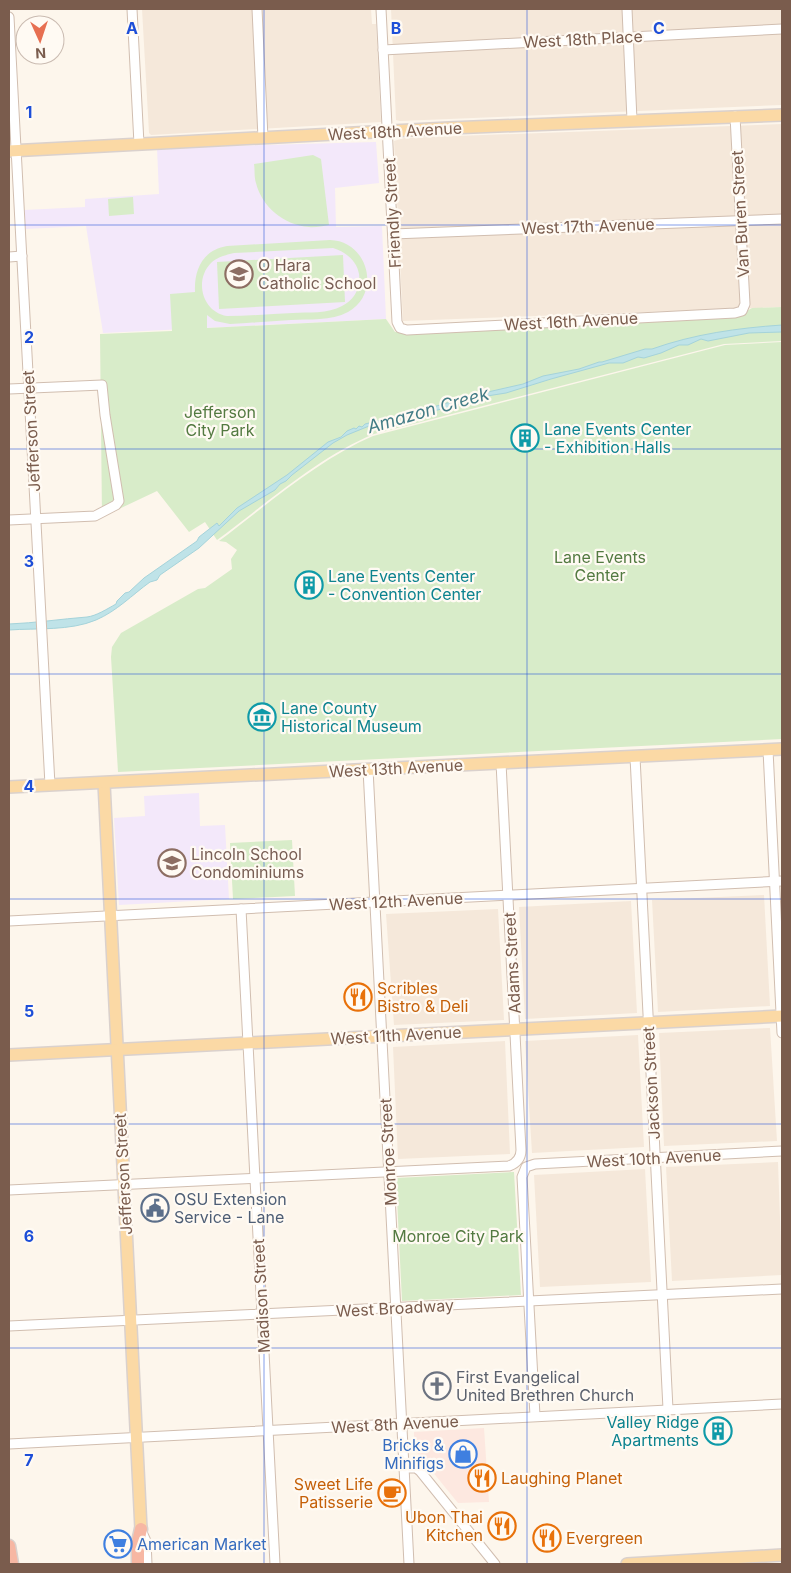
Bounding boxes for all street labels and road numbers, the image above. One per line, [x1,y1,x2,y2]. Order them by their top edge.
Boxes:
street label: West 18th Place [523,26,643,52]
street label: West 18th Avenue [327,118,463,144]
street label: Van Buren Street [727,150,753,278]
street label: Friendly Street [379,157,405,269]
street label: West 17th Avenue [521,214,655,238]
street label: West 16th Avenue [503,307,639,335]
street label: Jefferson Street [18,370,44,492]
street label: West 13th Avenue [328,755,464,781]
street label: West 12th Avenue [329,888,463,914]
street label: Adams Street [499,912,525,1014]
street label: West 11th Avenue [330,1022,462,1048]
street label: Jackson Street [638,1026,664,1140]
street label: Monroe Street [375,1098,401,1206]
street label: Jefferson Street [110,1113,136,1235]
street label: West 10th Avenue [586,1144,722,1172]
street label: Madison Street [248,1238,274,1354]
street label: West Broadway [336,1295,454,1321]
street label: West 8th Avenue [331,1411,459,1437]

